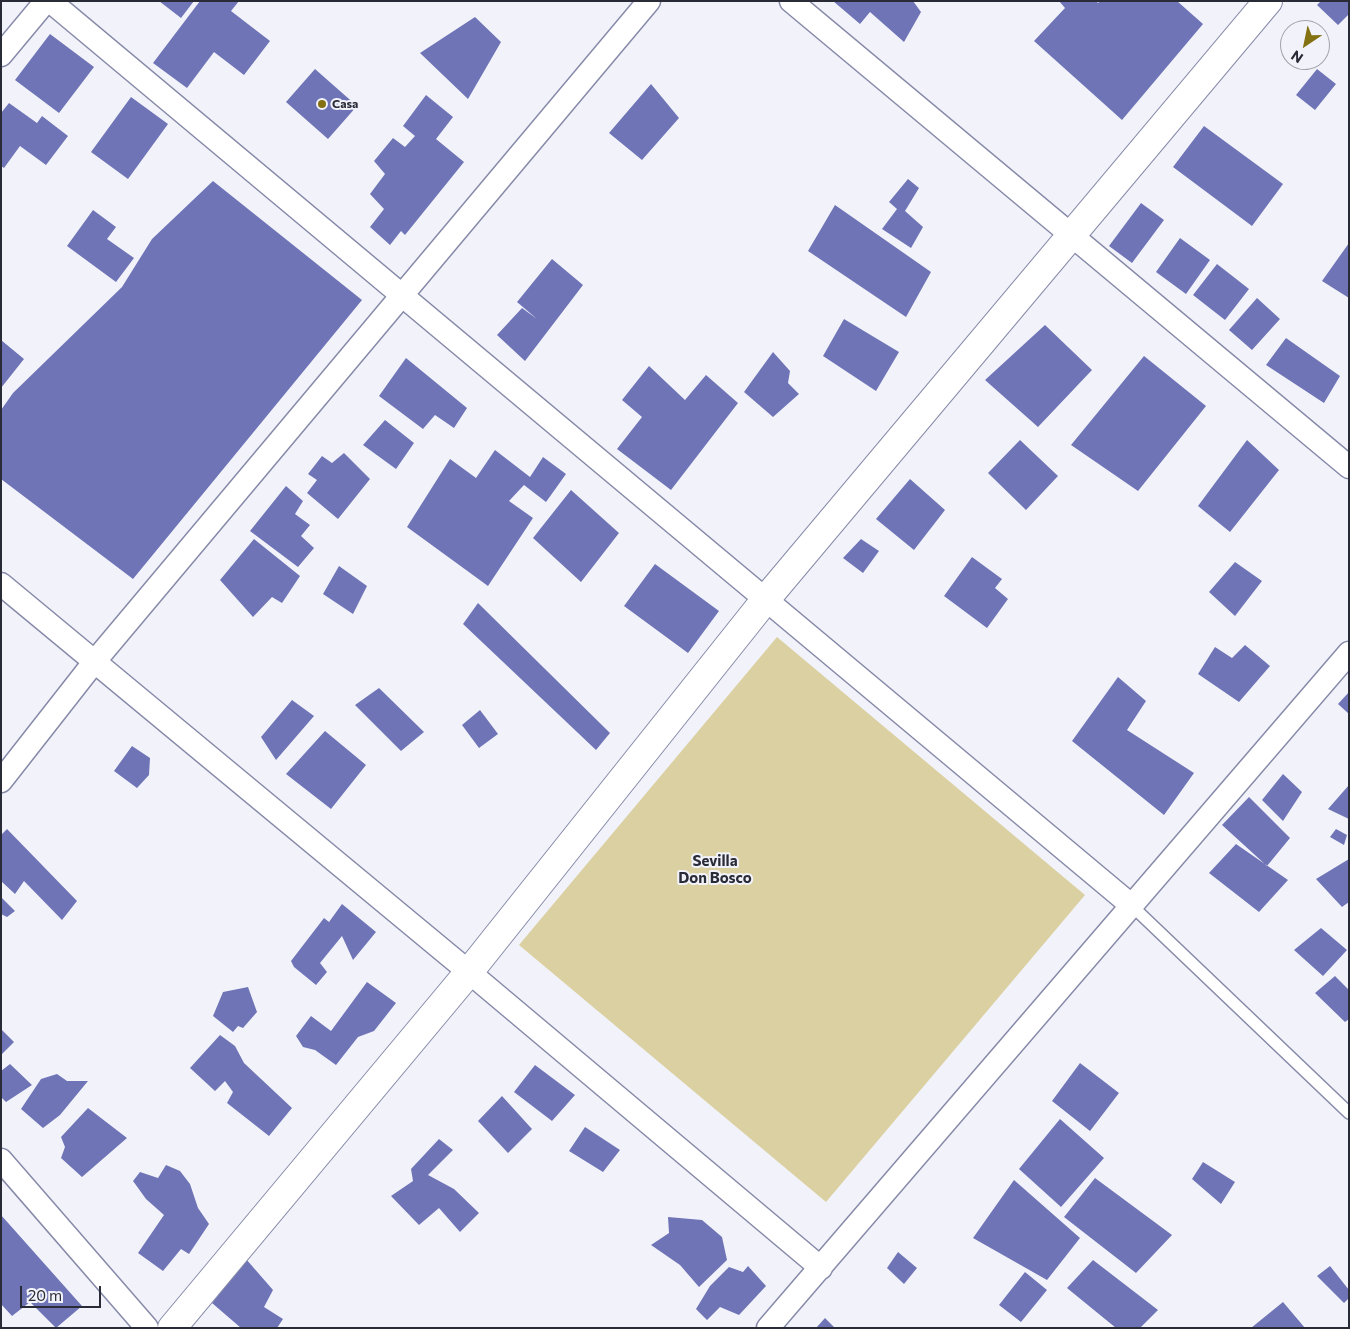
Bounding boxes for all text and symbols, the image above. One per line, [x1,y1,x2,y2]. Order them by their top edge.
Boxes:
north arrow [1280,20,1330,70]
text: N [1288,47,1306,67]
place label: Casa [332,97,358,111]
marker: Casa [316,98,328,110]
district label: Sevilla Don Bosco [678,852,752,887]
scale bar [22,1276,104,1308]
text: 20 m [28,1286,62,1304]

